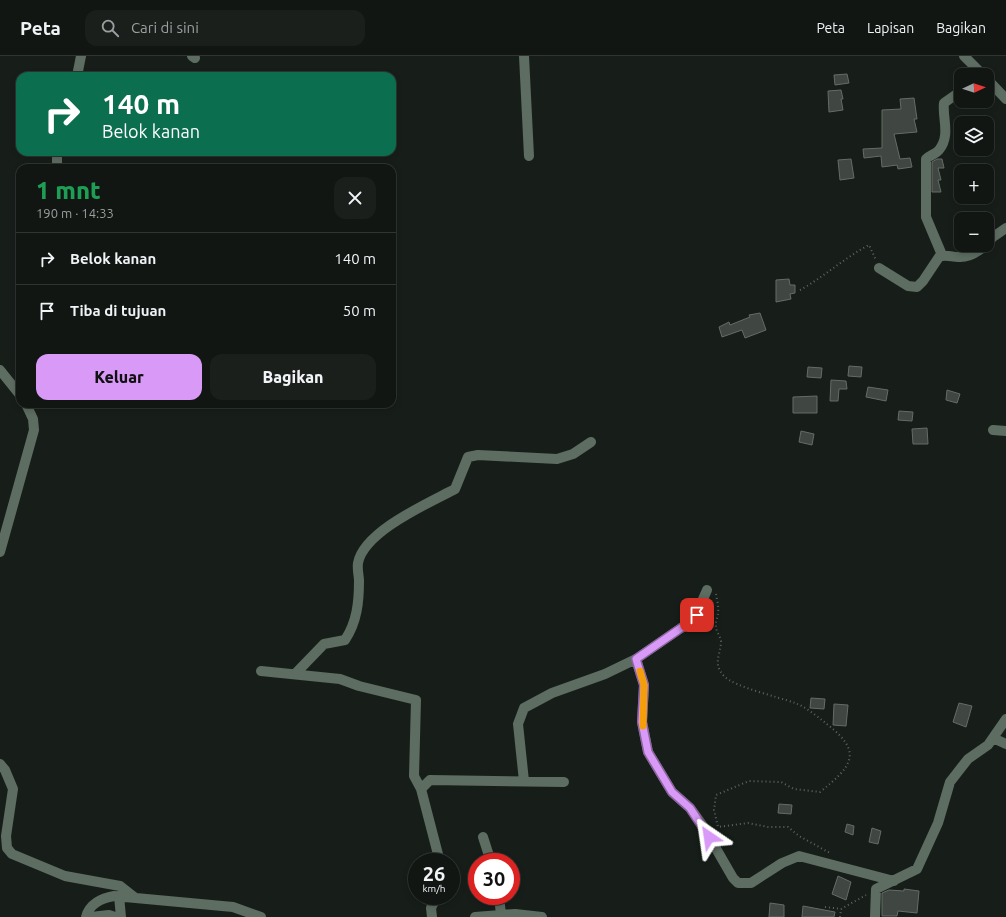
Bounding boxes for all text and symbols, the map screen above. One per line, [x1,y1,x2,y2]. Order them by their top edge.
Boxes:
search box [85,10,365,46]
text: Peta [20,17,61,39]
icon: search [99,17,121,39]
text: Cari di sini [131,19,199,36]
text: Peta [817,20,845,36]
text: Lapisan [867,20,914,36]
text: Bagikan [936,20,986,36]
north arrow [954,68,994,108]
map controls [954,68,994,252]
icon: right [36,88,88,140]
text: 140 m [102,88,180,119]
button: layers [954,116,994,156]
text: Belok kanan [102,121,200,141]
button: + [954,164,994,204]
text: 1 mnt [36,177,101,204]
button: close [334,177,376,219]
text: 190 m · 14:33 [36,206,114,220]
button: − [954,212,994,252]
icon: right [36,248,58,270]
text: Belok kanan [70,250,156,267]
text: 140 m [334,250,376,267]
icon: arrive [36,300,58,322]
text: Tiba di tujuan [70,302,166,319]
text: 50 m [343,302,376,319]
button: Keluar [36,354,202,400]
button: Bagikan [210,354,376,400]
pin [680,598,714,632]
icon: arrive [686,604,708,626]
position arrow [688,816,730,858]
speed limit sign: 30 [468,853,520,905]
text: 26 [423,862,445,885]
text: km/h [422,883,446,894]

